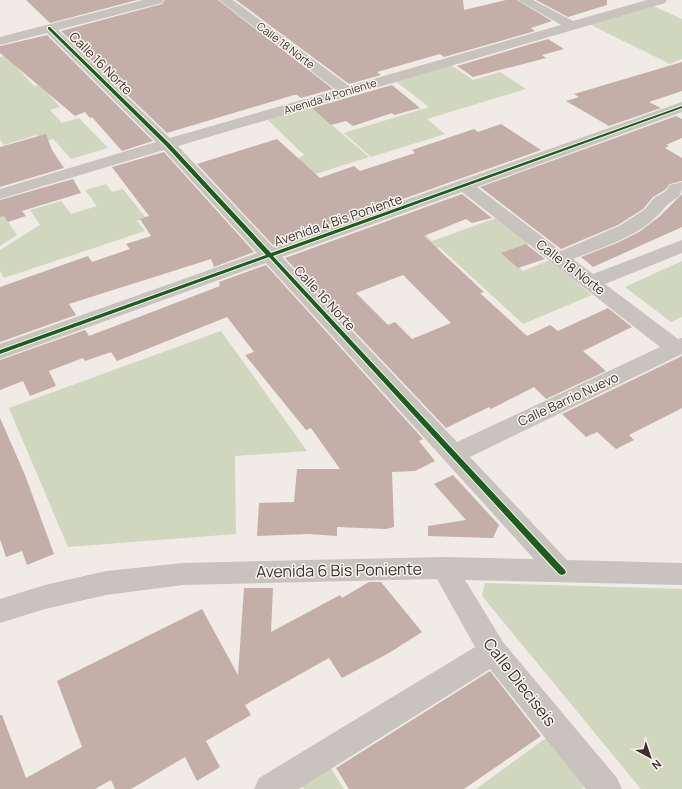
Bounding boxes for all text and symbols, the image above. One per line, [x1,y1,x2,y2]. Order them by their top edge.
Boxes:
street label: Calle 18 Norte [254,18,319,72]
street label: Calle 16 Norte [66,28,137,99]
street label: Avenida 4 Poniente [282,75,379,117]
street label: Avenida 4 Bis Poniente [272,189,405,250]
street label: Calle 18 Norte [533,235,609,299]
street label: Calle 16 Norte [290,262,360,335]
street label: Calle Barrio Nuevo [515,368,621,430]
street label: Avenida 6 Bis Poniente [256,558,422,582]
street label: Calle Dieciseis [479,633,561,731]
north arrow [630,737,670,777]
text: N [649,757,665,773]

